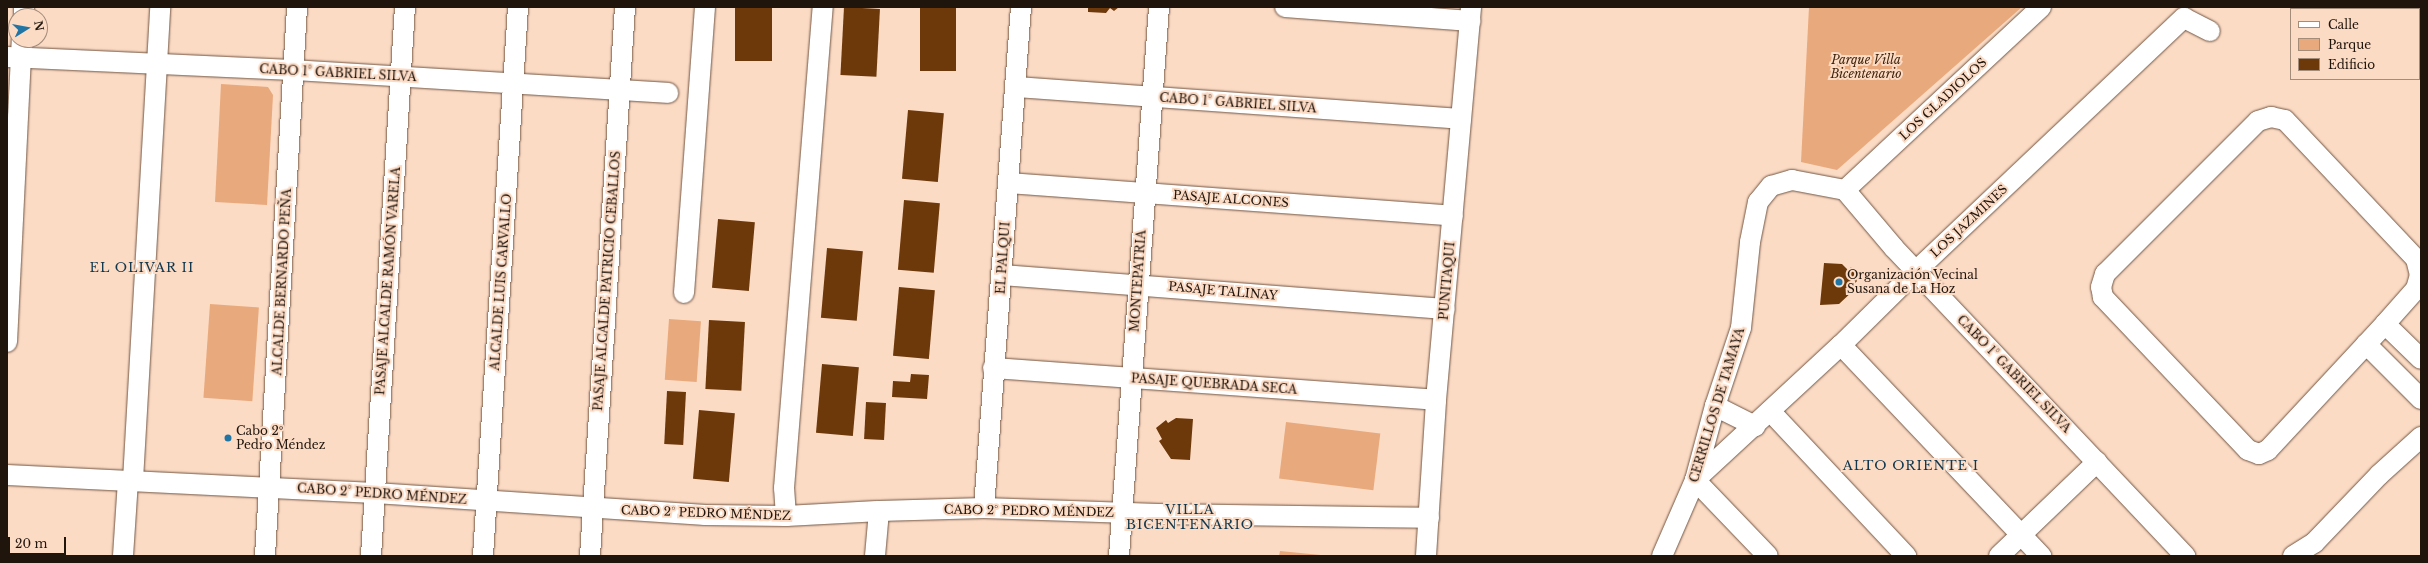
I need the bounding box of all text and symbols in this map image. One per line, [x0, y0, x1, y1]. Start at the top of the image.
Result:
north arrow [8, 8, 48, 48]
legend [2290, 8, 2420, 80]
text: Calle [2328, 17, 2359, 32]
text: N [31, 19, 47, 32]
text: Parque [2328, 37, 2371, 52]
park label: Parque Villa Bicentenario [1830, 53, 1902, 81]
street label: LOS GLADIOLOS [1896, 55, 1990, 143]
text: Edificio [2328, 57, 2375, 72]
street label: CABO 1° GABRIEL SILVA [259, 62, 417, 84]
street label: CABO 1° GABRIEL SILVA [1159, 90, 1317, 116]
street label: PASAJE ALCALDE PATRICIO CEBALLOS [591, 150, 623, 412]
street label: PASAJE ALCALDE RAMÓN VARELA [373, 166, 403, 396]
street label: LOS JAZMINES [1928, 182, 2010, 260]
street label: ALCALDE BERNARDO PEÑA [270, 188, 294, 376]
street label: PASAJE ALCONES [1172, 188, 1290, 210]
street label: ALCALDE LUIS CARVALLO [488, 193, 514, 371]
street label: EL PALQUI [993, 221, 1013, 295]
street label: MONTEPATRIA [1127, 229, 1149, 333]
street label: PUNITAQUI [1436, 241, 1458, 321]
district label: EL OLIVAR II [89, 260, 195, 276]
place label: Organización Vecinal Susana de La Hoz [1847, 268, 1978, 296]
marker: Organización Vecinal Susana de La Hoz [1834, 277, 1844, 287]
street label: PASAJE TALINAY [1168, 279, 1278, 303]
street label: CABO 1° GABRIEL SILVA [1954, 312, 2074, 436]
street label: CERRILLOS DE TAMAYA [1687, 326, 1747, 484]
street label: PASAJE QUEBRADA SECA [1130, 371, 1298, 397]
place label: Cabo 2º Pedro Méndez [236, 424, 325, 452]
marker: Cabo 2º Pedro Méndez [223, 433, 233, 443]
district label: ALTO ORIENTE I [1843, 458, 1979, 474]
street label: CABO 2° PEDRO MÉNDEZ [297, 481, 467, 507]
street label: CABO 2° PEDRO MÉNDEZ [944, 502, 1114, 520]
street label: CABO 2° PEDRO MÉNDEZ [621, 503, 791, 523]
district label: VILLA BICENTENARIO [1126, 503, 1254, 534]
scale bar [10, 529, 68, 555]
text: 20 m [15, 536, 47, 551]

